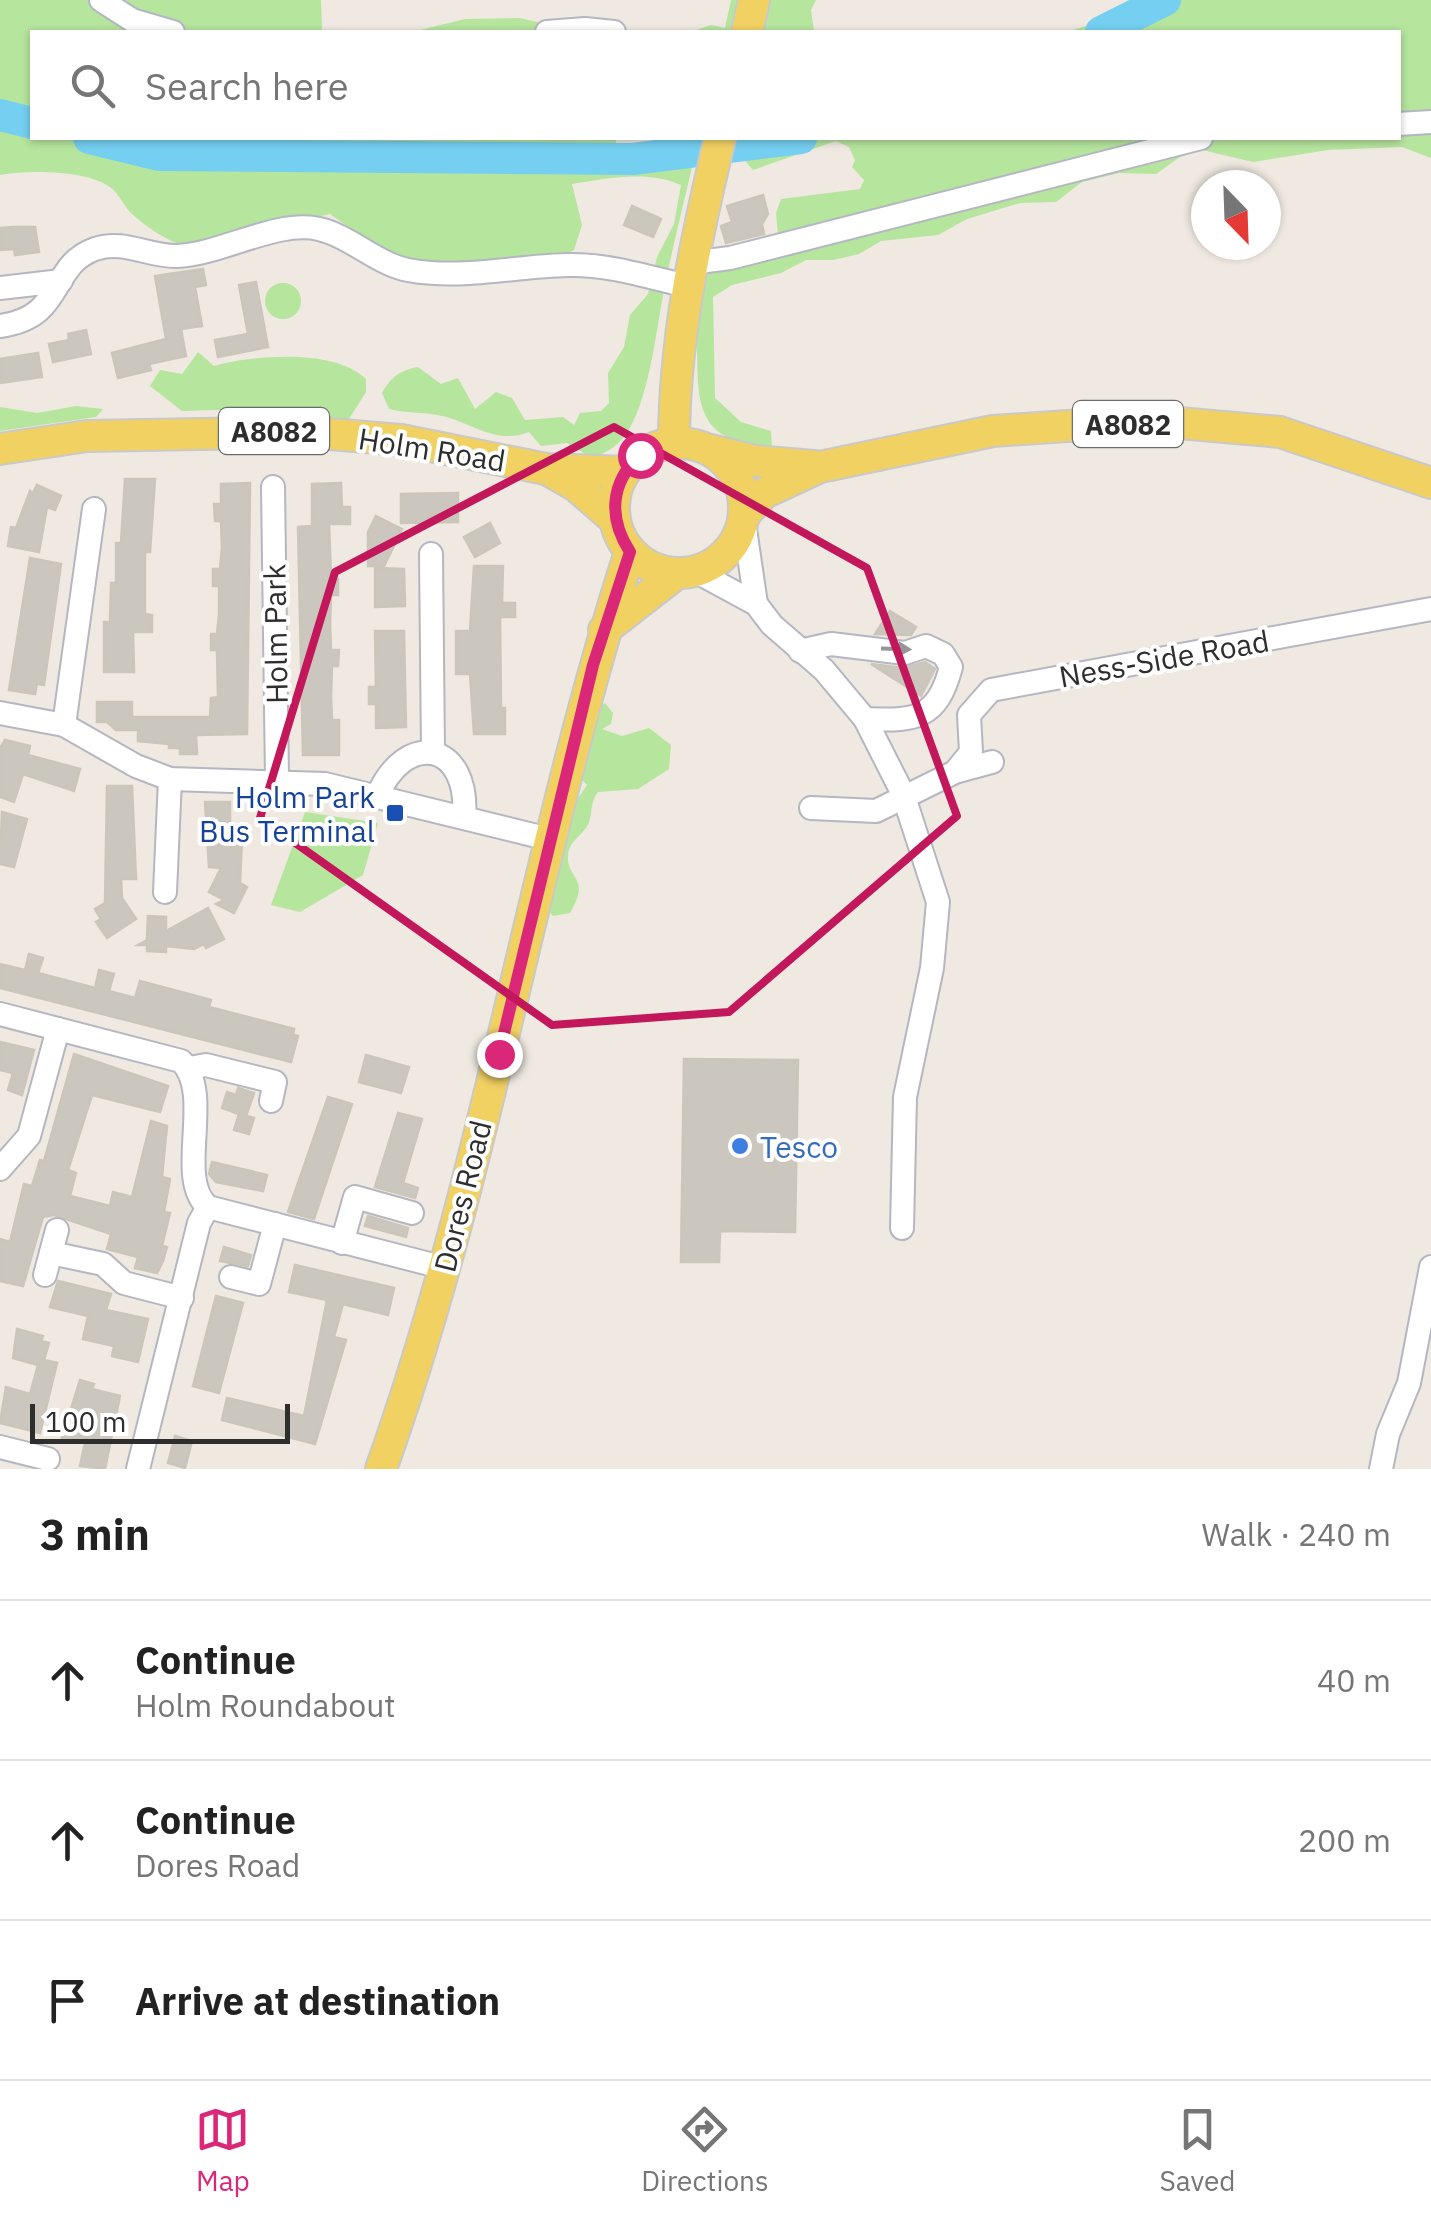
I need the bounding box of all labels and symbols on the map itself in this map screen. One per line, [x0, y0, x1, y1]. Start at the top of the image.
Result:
north arrow [1191, 170, 1281, 260]
road number: A8082 [1073, 401, 1183, 447]
road number: A8082 [219, 408, 329, 454]
street label: Holm Road [356, 418, 508, 480]
route start [618, 433, 664, 479]
street label: Holm Park [254, 563, 296, 704]
street label: Ness-Side Road [1056, 620, 1272, 696]
one-way arrow [881, 642, 912, 658]
place label: Holm Park Bus Terminal [199, 777, 375, 850]
marker: Holm Park Bus Terminal [384, 802, 406, 824]
route end [477, 1032, 523, 1078]
street label: Dores Road [424, 1116, 500, 1276]
place label: Tesco [760, 1127, 838, 1166]
marker: Tesco [729, 1135, 751, 1157]
scale bar [30, 1399, 290, 1444]

